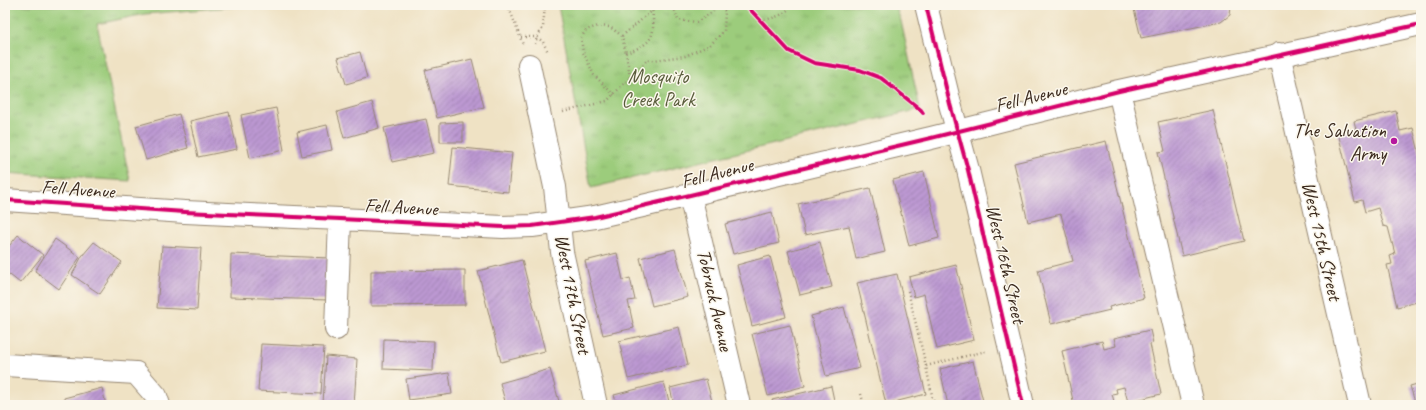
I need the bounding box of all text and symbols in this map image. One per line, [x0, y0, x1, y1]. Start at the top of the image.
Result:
park label: Mosquito Creek Park [622, 64, 696, 112]
street label: Fell Avenue [992, 76, 1071, 118]
place label: The Salvation Army [1293, 118, 1388, 166]
marker: The Salvation Army [1389, 136, 1399, 146]
street label: Fell Avenue [678, 152, 757, 194]
street label: Fell Avenue [41, 174, 117, 204]
street label: West 15th Street [1296, 179, 1348, 305]
street label: Fell Avenue [364, 193, 440, 221]
street label: West 16th Street [980, 202, 1032, 328]
street label: West 17th Street [549, 232, 597, 358]
street label: Tobruck Avenue [691, 247, 739, 355]

